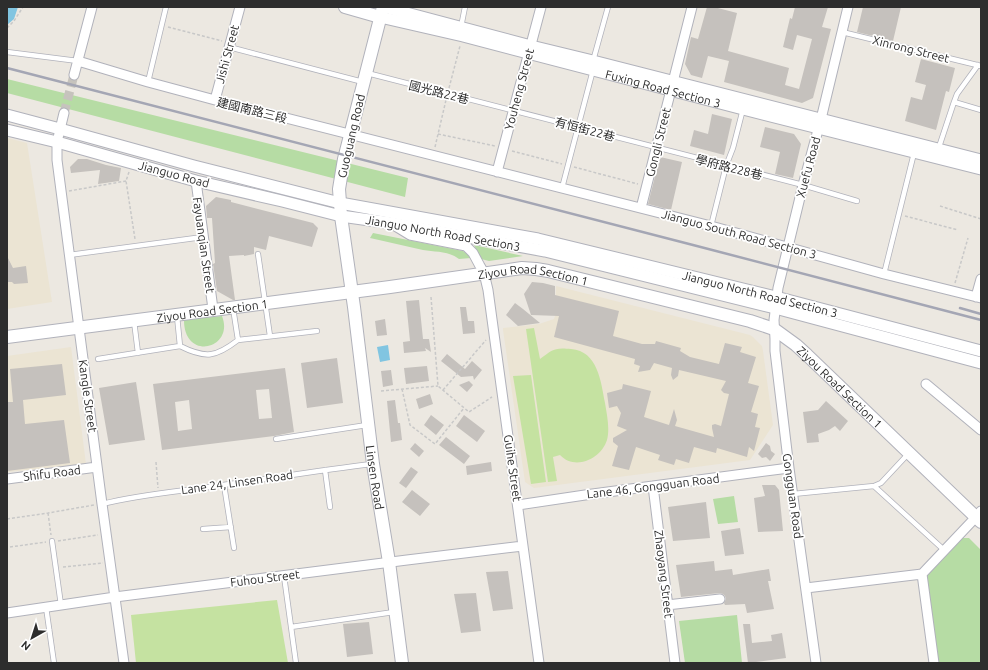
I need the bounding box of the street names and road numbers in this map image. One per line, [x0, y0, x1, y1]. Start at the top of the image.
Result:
street label: Jishi Street [213, 23, 241, 85]
street label: Xinrong Street [871, 33, 951, 65]
street label: Youheng Street [502, 47, 536, 131]
street label: Fuxing Road Section 3 [604, 67, 722, 109]
street label: 國光路22巷 [408, 78, 470, 106]
street label: Guoguang Road [335, 93, 367, 179]
street label: 建國南路三段 [215, 95, 289, 125]
street label: Gongli Street [643, 106, 673, 178]
street label: 有恒街22巷 [554, 115, 616, 143]
street label: Xuefu Road [794, 135, 822, 199]
street label: 學府路228巷 [694, 152, 764, 182]
street label: Jianguo Road [137, 158, 211, 190]
street label: Fayuanqian Street [191, 196, 217, 294]
street label: Jianguo South Road Section 3 [660, 207, 818, 261]
street label: Jianguo North Road Section3 [365, 213, 521, 253]
street label: Ziyou Road Section 1 [477, 261, 590, 287]
street label: Jianguo North Road Section 3 [681, 268, 839, 320]
street label: Ziyou Road Section 1 [156, 296, 269, 324]
street label: Ziyou Road Section 1 [795, 343, 885, 430]
street label: Kangle Street [76, 359, 100, 433]
street label: Guihe Street [502, 434, 524, 503]
street label: Linsen Road [364, 444, 387, 510]
street label: Gongguan Road [781, 453, 805, 539]
street label: Shifu Road [22, 463, 82, 483]
street label: Lane 24, Linsen Road [180, 468, 294, 496]
street label: Lane 46, Gongguan Road [586, 471, 720, 501]
street label: Zhaoyang Street [652, 529, 676, 619]
street label: Fuhou Street [229, 567, 301, 589]

